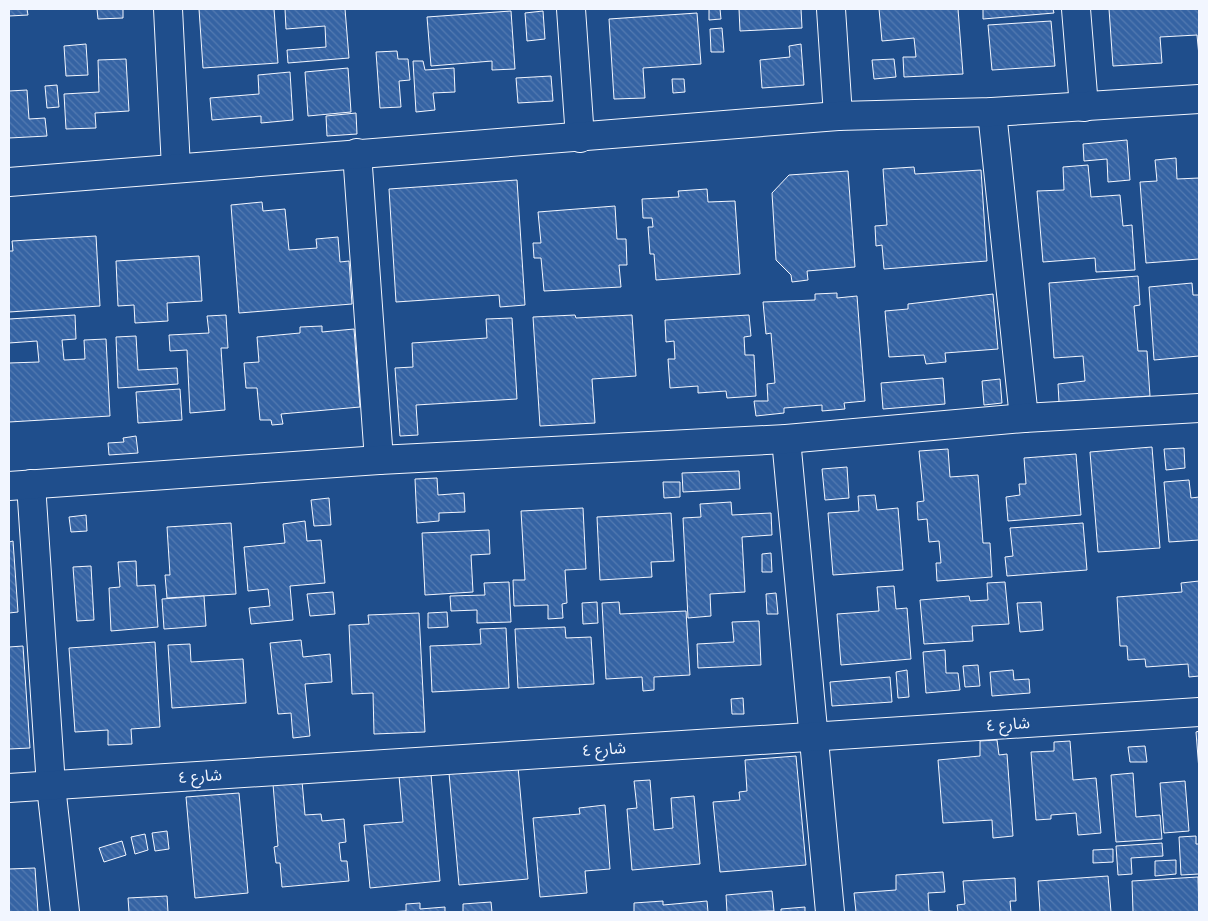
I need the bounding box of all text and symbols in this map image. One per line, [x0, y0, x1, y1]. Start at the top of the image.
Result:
street label: شارع ٤ [985, 713, 1031, 738]
street label: شارع ٤ [581, 738, 627, 763]
street label: شارع ٤ [177, 765, 223, 790]

